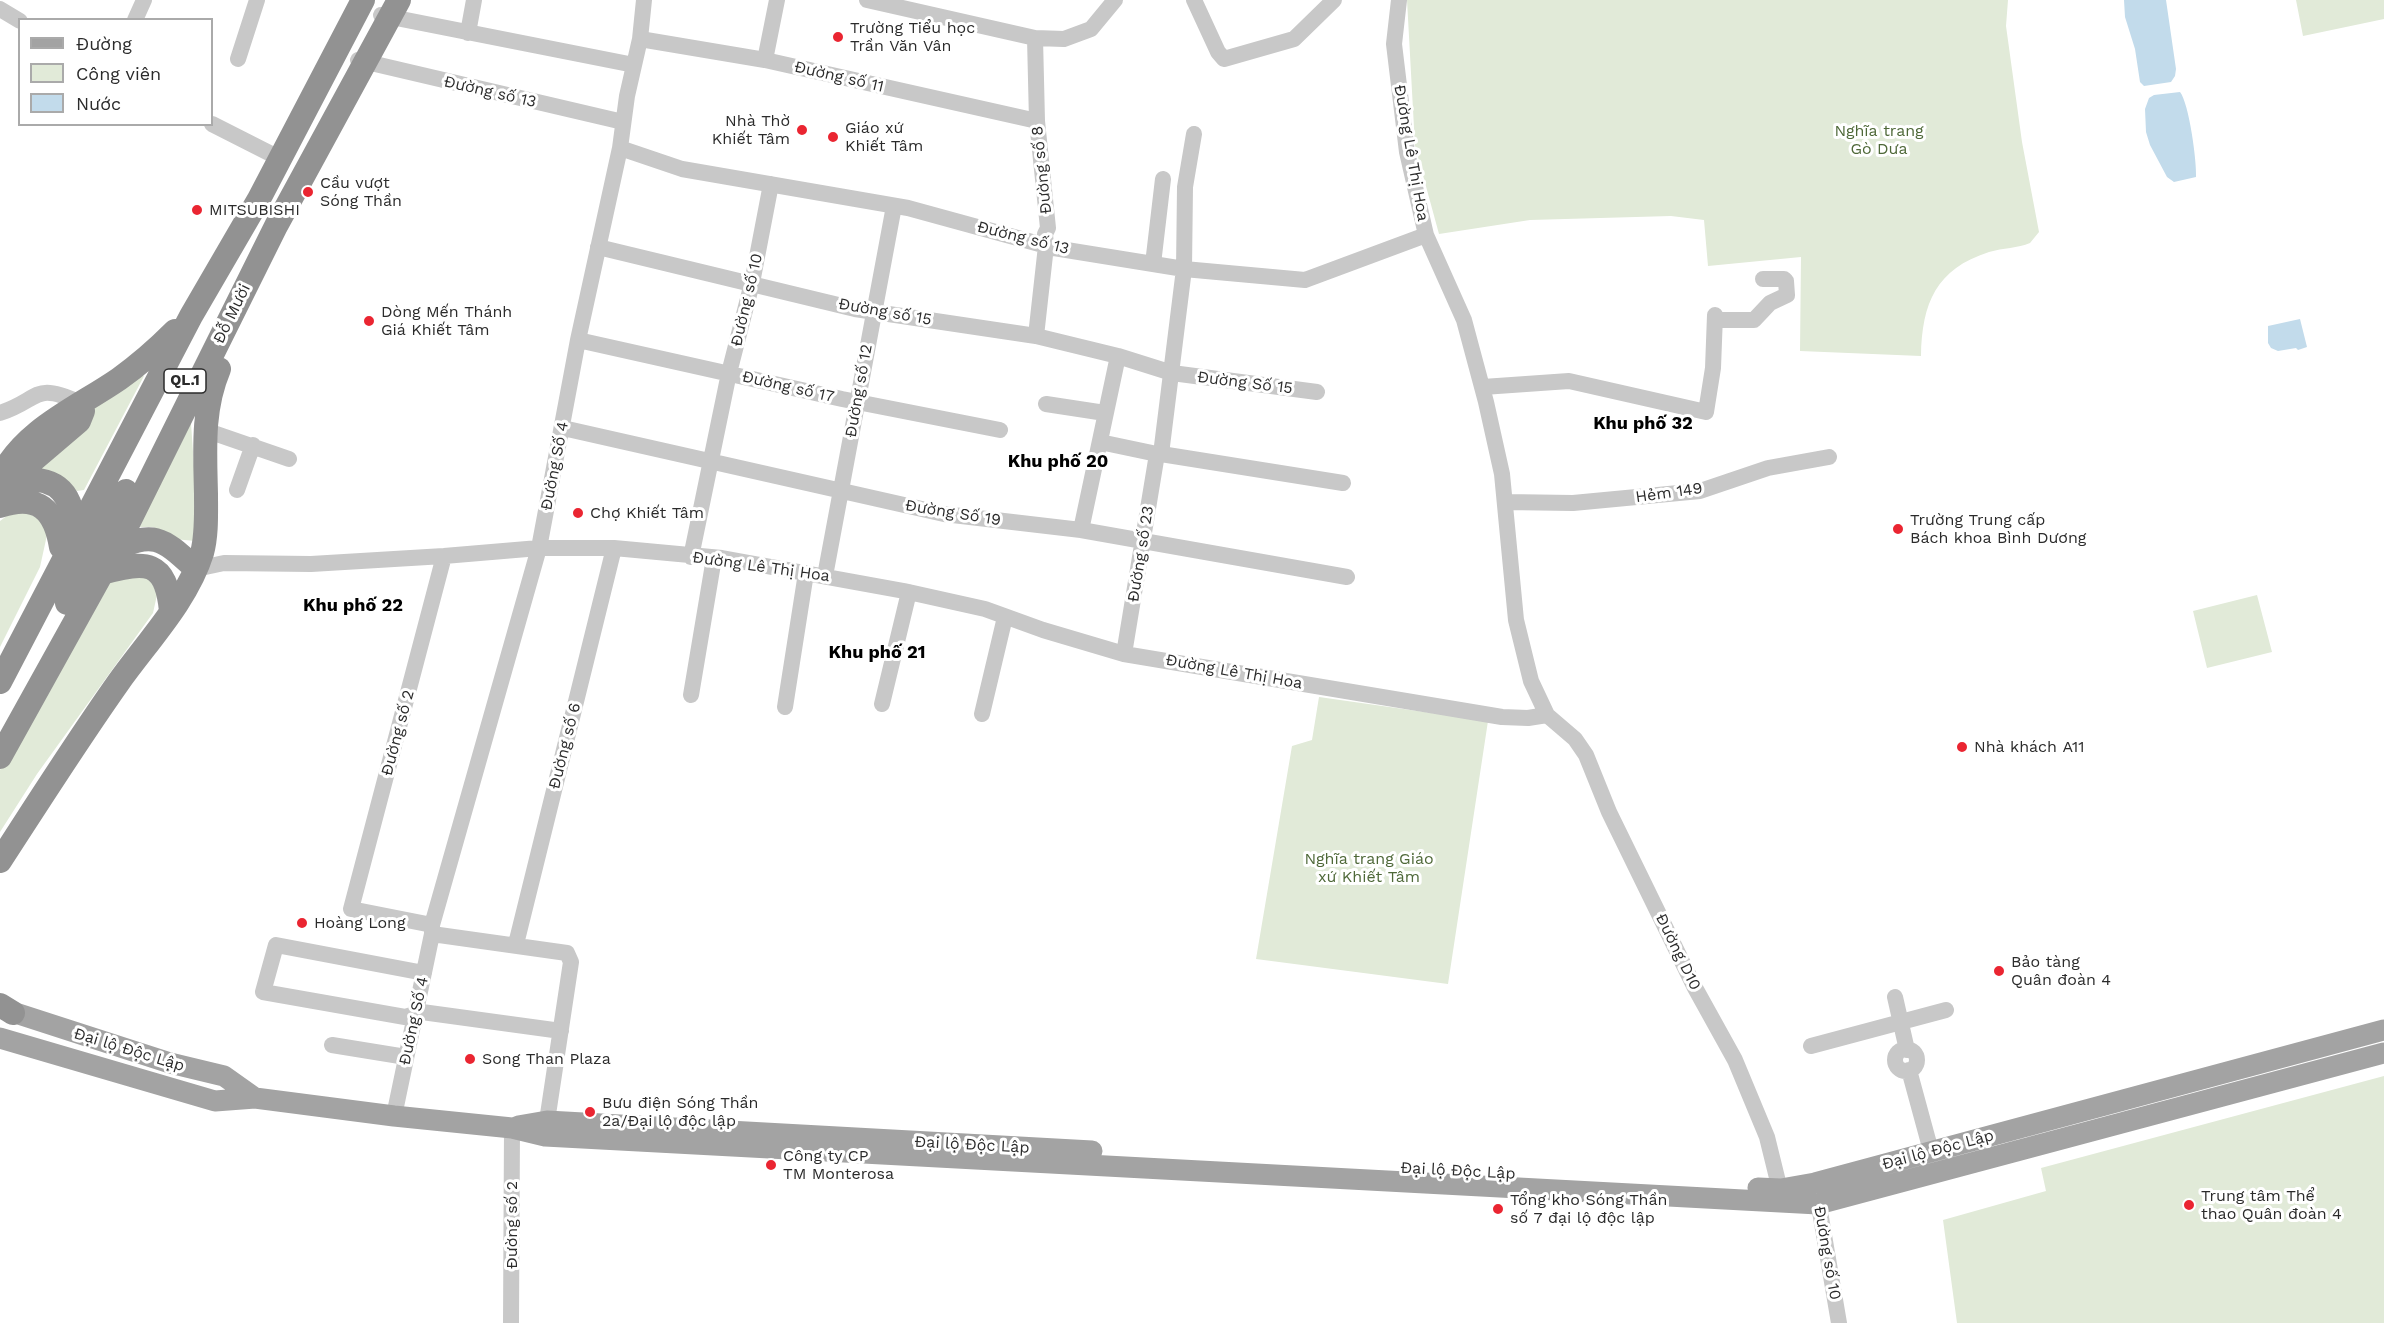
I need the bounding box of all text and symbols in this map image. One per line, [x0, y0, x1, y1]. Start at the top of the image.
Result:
legend [18, 18, 213, 126]
place label: Trường Tiểu học Trần Văn Vân [850, 18, 975, 56]
marker: Trường Tiểu học Trần Văn Vân [831, 30, 845, 44]
text: Đường [76, 33, 132, 54]
street label: Đường số 11 [792, 57, 886, 97]
text: Công viên [76, 63, 161, 84]
street label: Đường số 13 [442, 72, 538, 112]
street label: Đường Lê Thị Hoa [1390, 83, 1432, 223]
text: Nước [76, 93, 121, 114]
place label: Nhà Thờ Khiết Tâm [712, 111, 790, 149]
place label: Giáo xứ Khiết Tâm [845, 118, 923, 156]
park label: Nghĩa trang Gò Dưa [1834, 121, 1924, 159]
marker: Nhà Thờ Khiết Tâm [795, 123, 809, 137]
street label: Đường số 8 [1028, 125, 1056, 215]
marker: Giáo xứ Khiết Tâm [826, 130, 840, 144]
place label: Cầu vượt Sóng Thần [320, 173, 402, 211]
marker: Cầu vượt Sóng Thần [301, 185, 315, 199]
place label: MITSUBISHI [209, 200, 300, 220]
marker: MITSUBISHI [190, 203, 204, 217]
street label: Đường số 13 [975, 217, 1071, 259]
street label: Đường số 10 [727, 252, 767, 348]
street label: Đỗ Mười [209, 281, 255, 347]
street label: Đường số 15 [837, 294, 933, 330]
place label: Dòng Mến Thánh Giá Khiết Tâm [381, 302, 512, 340]
marker: Dòng Mến Thánh Giá Khiết Tâm [362, 314, 376, 328]
street label: Đường số 12 [841, 343, 877, 439]
street label: Đường số 17 [740, 367, 836, 407]
street label: Đường Số 15 [1196, 368, 1294, 398]
road number: QL.1 [164, 369, 206, 393]
district label: Khu phố 32 [1593, 413, 1693, 435]
street label: Đường Số 4 [537, 420, 573, 512]
district label: Khu phố 20 [1008, 451, 1108, 473]
street label: Hẻm 149 [1634, 479, 1704, 507]
street label: Đường Số 19 [904, 496, 1002, 530]
place label: Chợ Khiết Tâm [590, 503, 704, 523]
street label: Đường số 23 [1124, 504, 1158, 604]
marker: Chợ Khiết Tâm [571, 506, 585, 520]
place label: Trường Trung cấp Bách khoa Bình Dương [1910, 510, 2086, 548]
marker: Trường Trung cấp Bách khoa Bình Dương [1891, 522, 1905, 536]
street label: Đường Lê Thị Hoa [691, 548, 831, 586]
district label: Khu phố 22 [303, 595, 403, 617]
district label: Khu phố 21 [829, 642, 925, 664]
street label: Đường Lê Thị Hoa [1164, 651, 1304, 693]
street label: Đường số 2 [377, 688, 419, 778]
street label: Đường số 6 [545, 701, 585, 791]
place label: Nhà khách A11 [1974, 737, 2084, 757]
marker: Nhà khách A11 [1955, 740, 1969, 754]
park label: Nghĩa trang Giáo xứ Khiết Tâm [1304, 849, 1434, 887]
street label: Đường D10 [1651, 911, 1705, 993]
place label: Hoàng Long [314, 913, 405, 933]
marker: Hoàng Long [295, 916, 309, 930]
place label: Bảo tàng Quân đoàn 4 [2011, 952, 2111, 990]
marker: Bảo tàng Quân đoàn 4 [1992, 964, 2006, 978]
street label: Đường Số 4 [395, 975, 433, 1067]
street label: Đại lộ Độc Lập [71, 1024, 187, 1076]
place label: Song Than Plaza [482, 1049, 611, 1069]
marker: Song Than Plaza [463, 1052, 477, 1066]
place label: Bưu điện Sóng Thần 2a/Đại lộ độc lập [602, 1093, 758, 1131]
marker: Bưu điện Sóng Thần 2a/Đại lộ độc lập [583, 1105, 597, 1119]
street label: Đại lộ Độc Lập [1880, 1126, 1996, 1174]
street label: Đại lộ Độc Lập [914, 1132, 1030, 1158]
place label: Công ty CP TM Monterosa [783, 1146, 894, 1184]
marker: Công ty CP TM Monterosa [764, 1158, 778, 1172]
street label: Đại lộ Độc Lập [1400, 1158, 1516, 1184]
street label: Đường số 2 [502, 1181, 522, 1269]
place label: Trung tâm Thể thao Quân đoàn 4 [2201, 1186, 2342, 1224]
place label: Tổng kho Sóng Thần số 7 đại lộ độc lập [1510, 1190, 1667, 1228]
marker: Trung tâm Thể thao Quân đoàn 4 [2182, 1198, 2196, 1212]
marker: Tổng kho Sóng Thần số 7 đại lộ độc lập [1491, 1202, 1505, 1216]
street label: Đường số 10 [1809, 1205, 1845, 1301]

